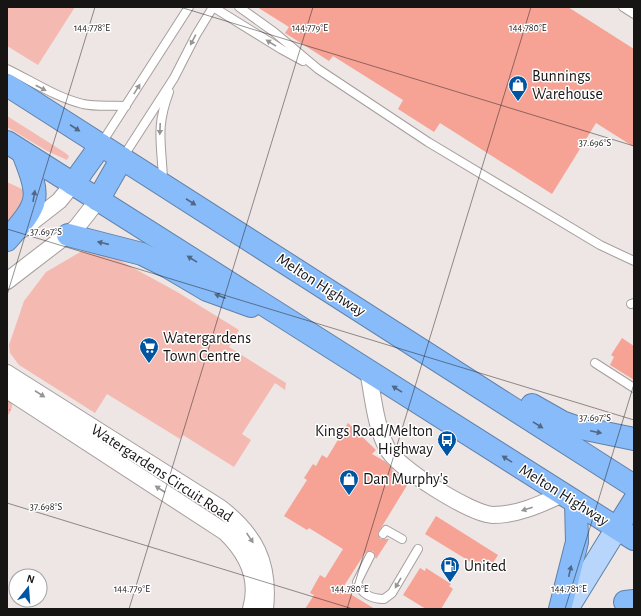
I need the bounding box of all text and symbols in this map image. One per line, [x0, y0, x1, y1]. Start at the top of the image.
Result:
text: 144.778°E [74, 23, 110, 33]
text: 144.779°E [292, 23, 328, 33]
text: 144.780°E [509, 23, 547, 33]
one-way arrow [190, 35, 197, 46]
one-way arrow [265, 40, 277, 47]
place label: Bunnings Warehouse [532, 68, 603, 102]
shop icon: Bunnings Warehouse [507, 74, 529, 102]
one-way arrow [35, 84, 47, 91]
one-way arrow [133, 84, 141, 94]
one-way arrow [156, 123, 163, 135]
one-way arrow [69, 125, 81, 132]
text: 37.696°S [579, 138, 611, 148]
one-way arrow [32, 189, 38, 202]
one-way arrow [185, 198, 196, 205]
text: 37.697°S [30, 227, 62, 237]
one-way arrow [96, 240, 109, 246]
street label: Melton Highway [273, 250, 368, 320]
one-way arrow [187, 255, 197, 263]
one-way arrow [214, 292, 226, 298]
place label: Watergardens Town Centre [163, 330, 251, 364]
supermarket icon: Watergardens Town Centre [138, 336, 160, 364]
one-way arrow [392, 385, 402, 393]
one-way arrow [35, 390, 45, 398]
text: 37.697°S [579, 413, 611, 423]
street label: Watergardens Circuit Road [88, 421, 236, 525]
one-way arrow [532, 421, 543, 429]
place label: Kings Road/Melton Highway [315, 423, 433, 458]
bus stop icon: Kings Road/Melton Highway [436, 429, 458, 457]
one-way arrow [590, 429, 602, 435]
one-way arrow [501, 455, 513, 462]
street label: Melton Highway [516, 461, 612, 530]
shop icon: Dan Murphy's [338, 468, 360, 496]
place label: Dan Murphy's [363, 471, 449, 488]
one-way arrow [154, 485, 165, 492]
text: 37.698°S [30, 502, 62, 512]
one-way arrow [521, 506, 533, 512]
one-way arrow [246, 533, 254, 543]
fuel station icon: United [439, 555, 461, 583]
place label: United [464, 558, 506, 574]
one-way arrow [568, 565, 574, 578]
north arrow [8, 568, 48, 608]
text: N [26, 573, 36, 585]
one-way arrow [395, 577, 402, 589]
text: 144.779°E [114, 584, 150, 594]
text: 144.780°E [331, 584, 369, 594]
text: 144.781°E [551, 584, 587, 594]

